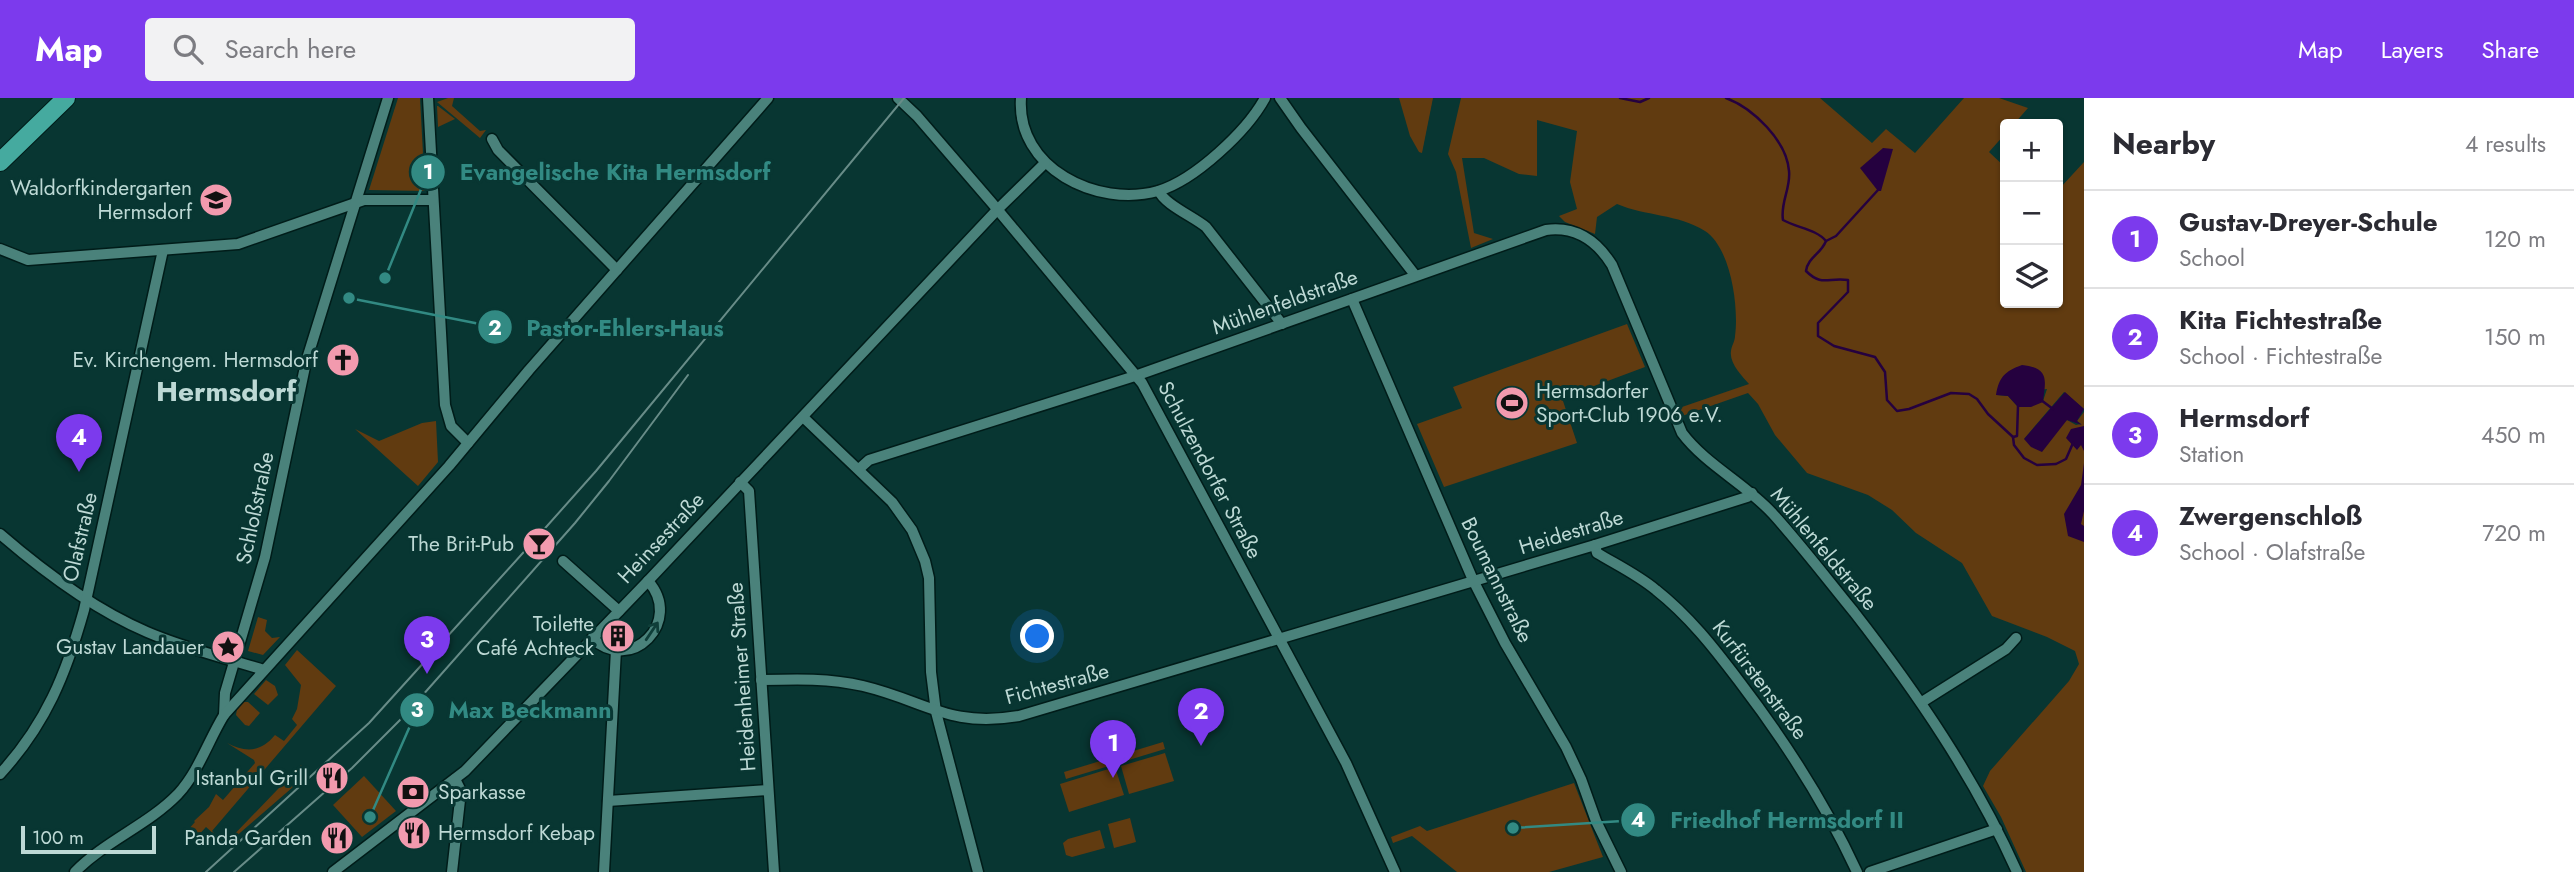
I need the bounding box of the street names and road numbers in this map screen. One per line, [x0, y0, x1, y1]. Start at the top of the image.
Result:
street label: Mühlenfeldstraße [1208, 262, 1362, 342]
street label: Schulzendorfer Straße [1150, 376, 1270, 564]
street label: Schloßstraße [228, 449, 282, 567]
street label: Mühlenfeldstraße [1763, 481, 1885, 617]
street label: Heinsestraße [611, 486, 711, 590]
street label: Olafstraße [55, 489, 105, 585]
street label: Heidestraße [1515, 502, 1627, 562]
street label: Boumannstraße [1454, 512, 1540, 648]
street label: Heidenheimer Straße [720, 581, 764, 773]
street label: Kurfürstenstraße [1705, 614, 1815, 746]
street label: Fichtestraße [1002, 656, 1112, 712]

